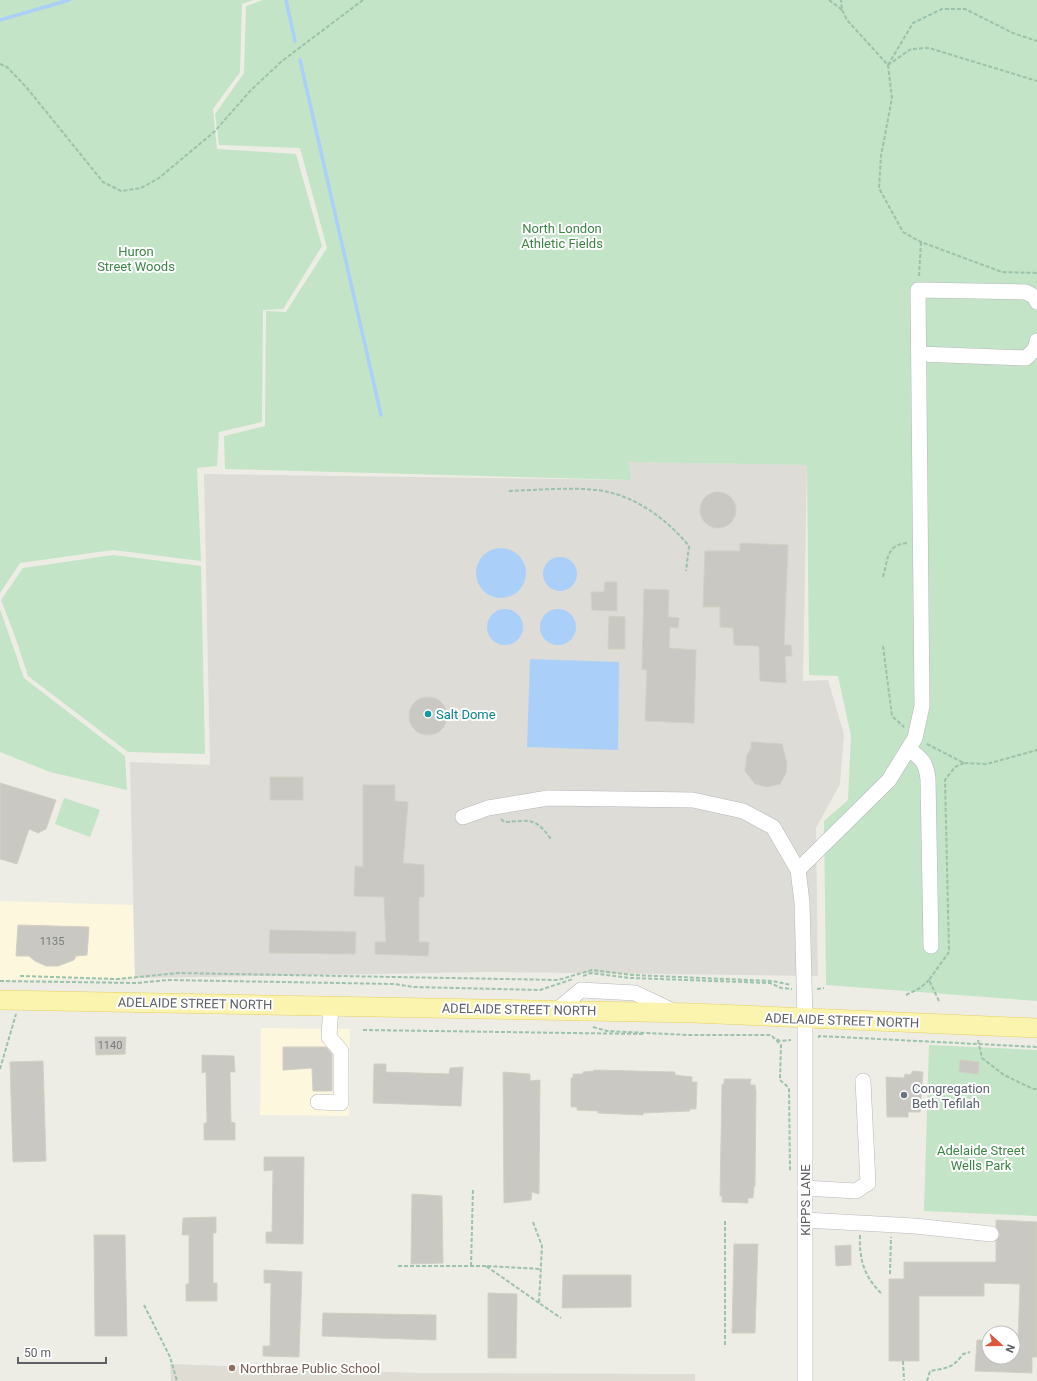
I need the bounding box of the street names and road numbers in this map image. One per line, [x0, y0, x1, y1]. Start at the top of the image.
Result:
street label: ADELAIDE STREET NORTH [118, 995, 272, 1012]
street label: ADELAIDE STREET NORTH [442, 1001, 596, 1018]
street label: ADELAIDE STREET NORTH [764, 1010, 919, 1031]
street label: KIPPS LANE [798, 1164, 813, 1236]

